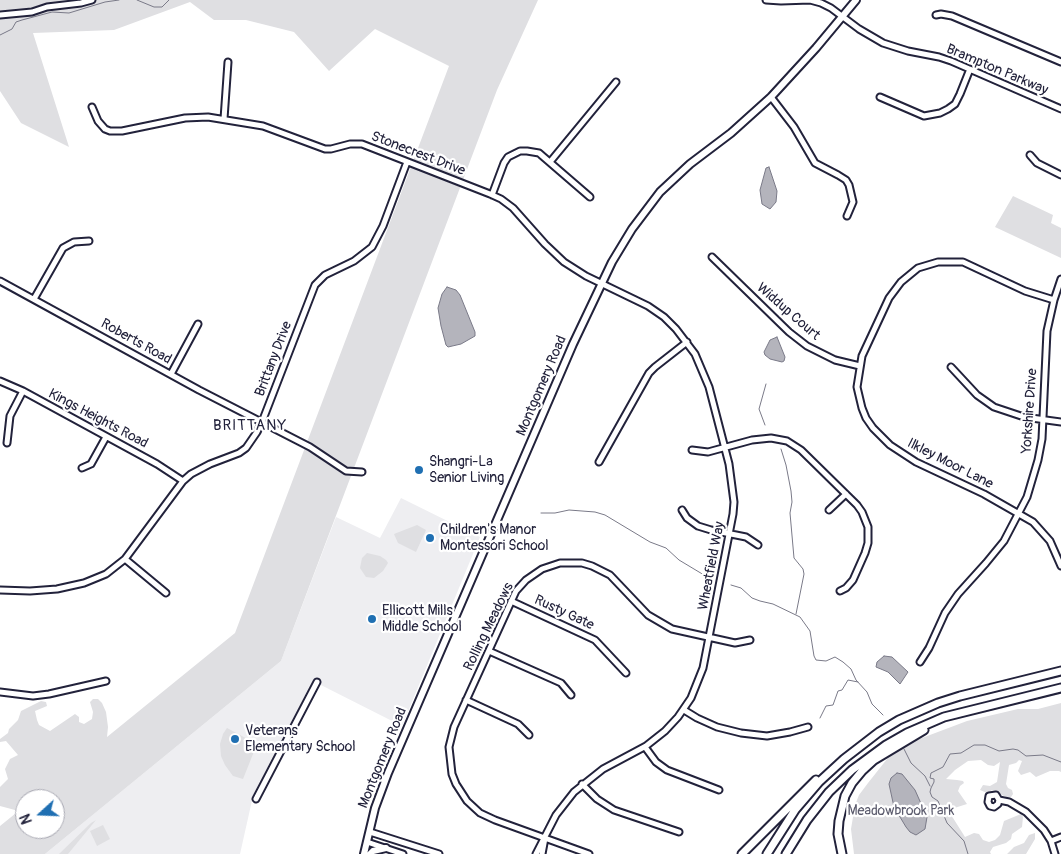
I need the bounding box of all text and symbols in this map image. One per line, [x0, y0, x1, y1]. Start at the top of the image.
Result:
street label: Brampton Parkway [944, 41, 1050, 99]
street label: Stonecrest Drive [369, 128, 467, 180]
street label: Widdup Court [753, 280, 823, 344]
street label: Roberts Road [98, 316, 174, 368]
street label: Brittany Drive [252, 319, 296, 399]
street label: Montgomery Road [513, 333, 571, 439]
street label: Yorkshire Drive [1019, 368, 1041, 454]
street label: Kings Heights Road [45, 386, 151, 452]
district label: BRITTANY [212, 417, 288, 435]
street label: Ilkley Moor Lane [904, 435, 996, 493]
place label: Shangri-La Senior Living [429, 454, 504, 487]
marker: Shangri-La Senior Living [413, 464, 425, 476]
street label: Wheatfield Way [695, 520, 729, 612]
place label: Children's Manor Montessori School [440, 522, 549, 554]
marker: Children's Manor Montessori School [424, 532, 436, 544]
street label: Rolling Meadows [460, 580, 518, 674]
street label: Rusty Gate [531, 592, 597, 634]
place label: Ellicott Mills Middle School [382, 603, 462, 636]
marker: Ellicott Mills Middle School [366, 613, 378, 625]
street label: Montgomery Road [355, 705, 411, 811]
place label: Veterans Elementary School [245, 723, 356, 756]
marker: Veterans Elementary School [229, 733, 241, 745]
north arrow [15, 789, 65, 839]
park label: Meadowbrook Park [848, 803, 954, 819]
text: N [17, 812, 36, 826]

